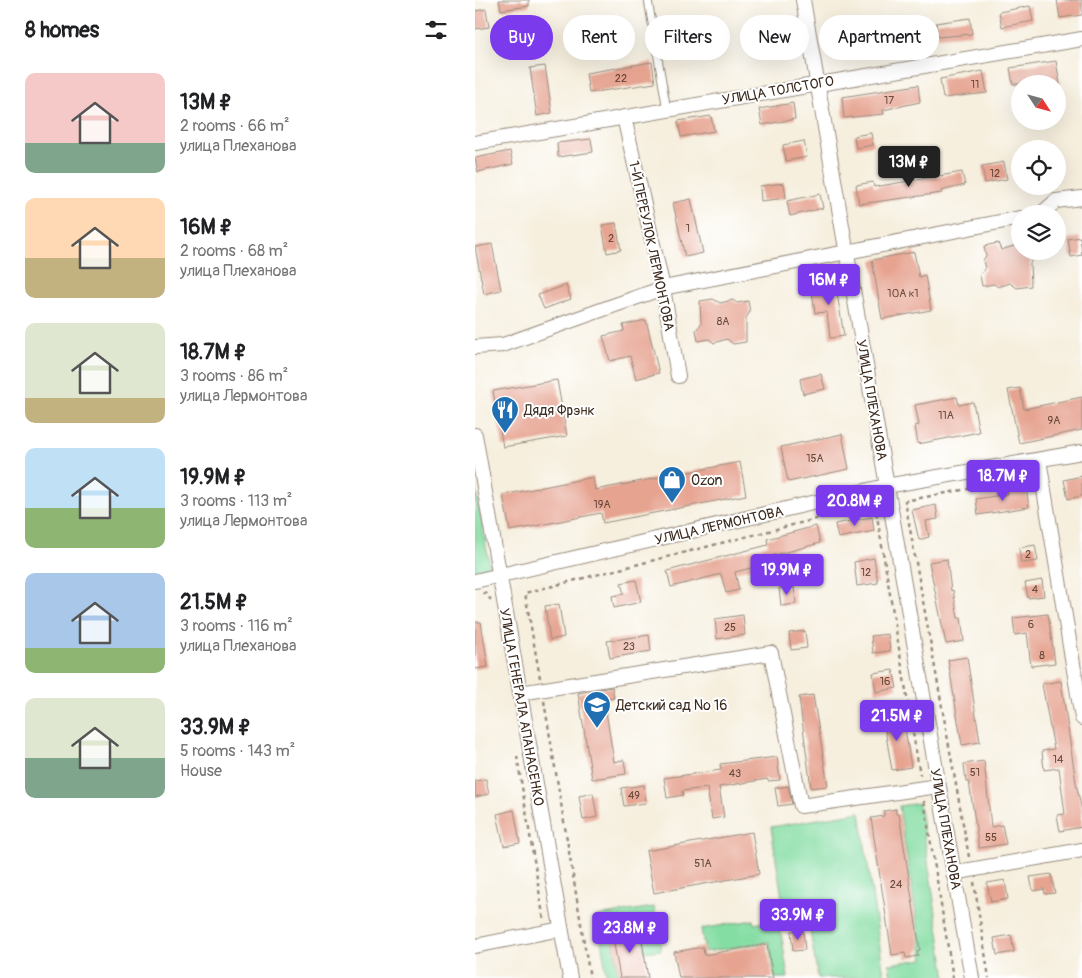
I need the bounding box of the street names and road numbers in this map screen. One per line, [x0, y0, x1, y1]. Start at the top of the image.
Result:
street label: УЛИЦА ТОЛСТОГО [721, 72, 835, 109]
street label: 1-Й ПЕРЕУЛОК ЛЕРМОНТОВА [625, 159, 678, 333]
street label: УЛИЦА ПЛЕХАНОВА [852, 338, 891, 462]
street label: УЛИЦА ЛЕРМОНТОВА [653, 502, 785, 549]
street label: УЛИЦА ГЕНЕРАЛА АПАНАСЕНКО [496, 607, 547, 807]
street label: УЛИЦА ПЛЕХАНОВА [926, 767, 965, 891]

